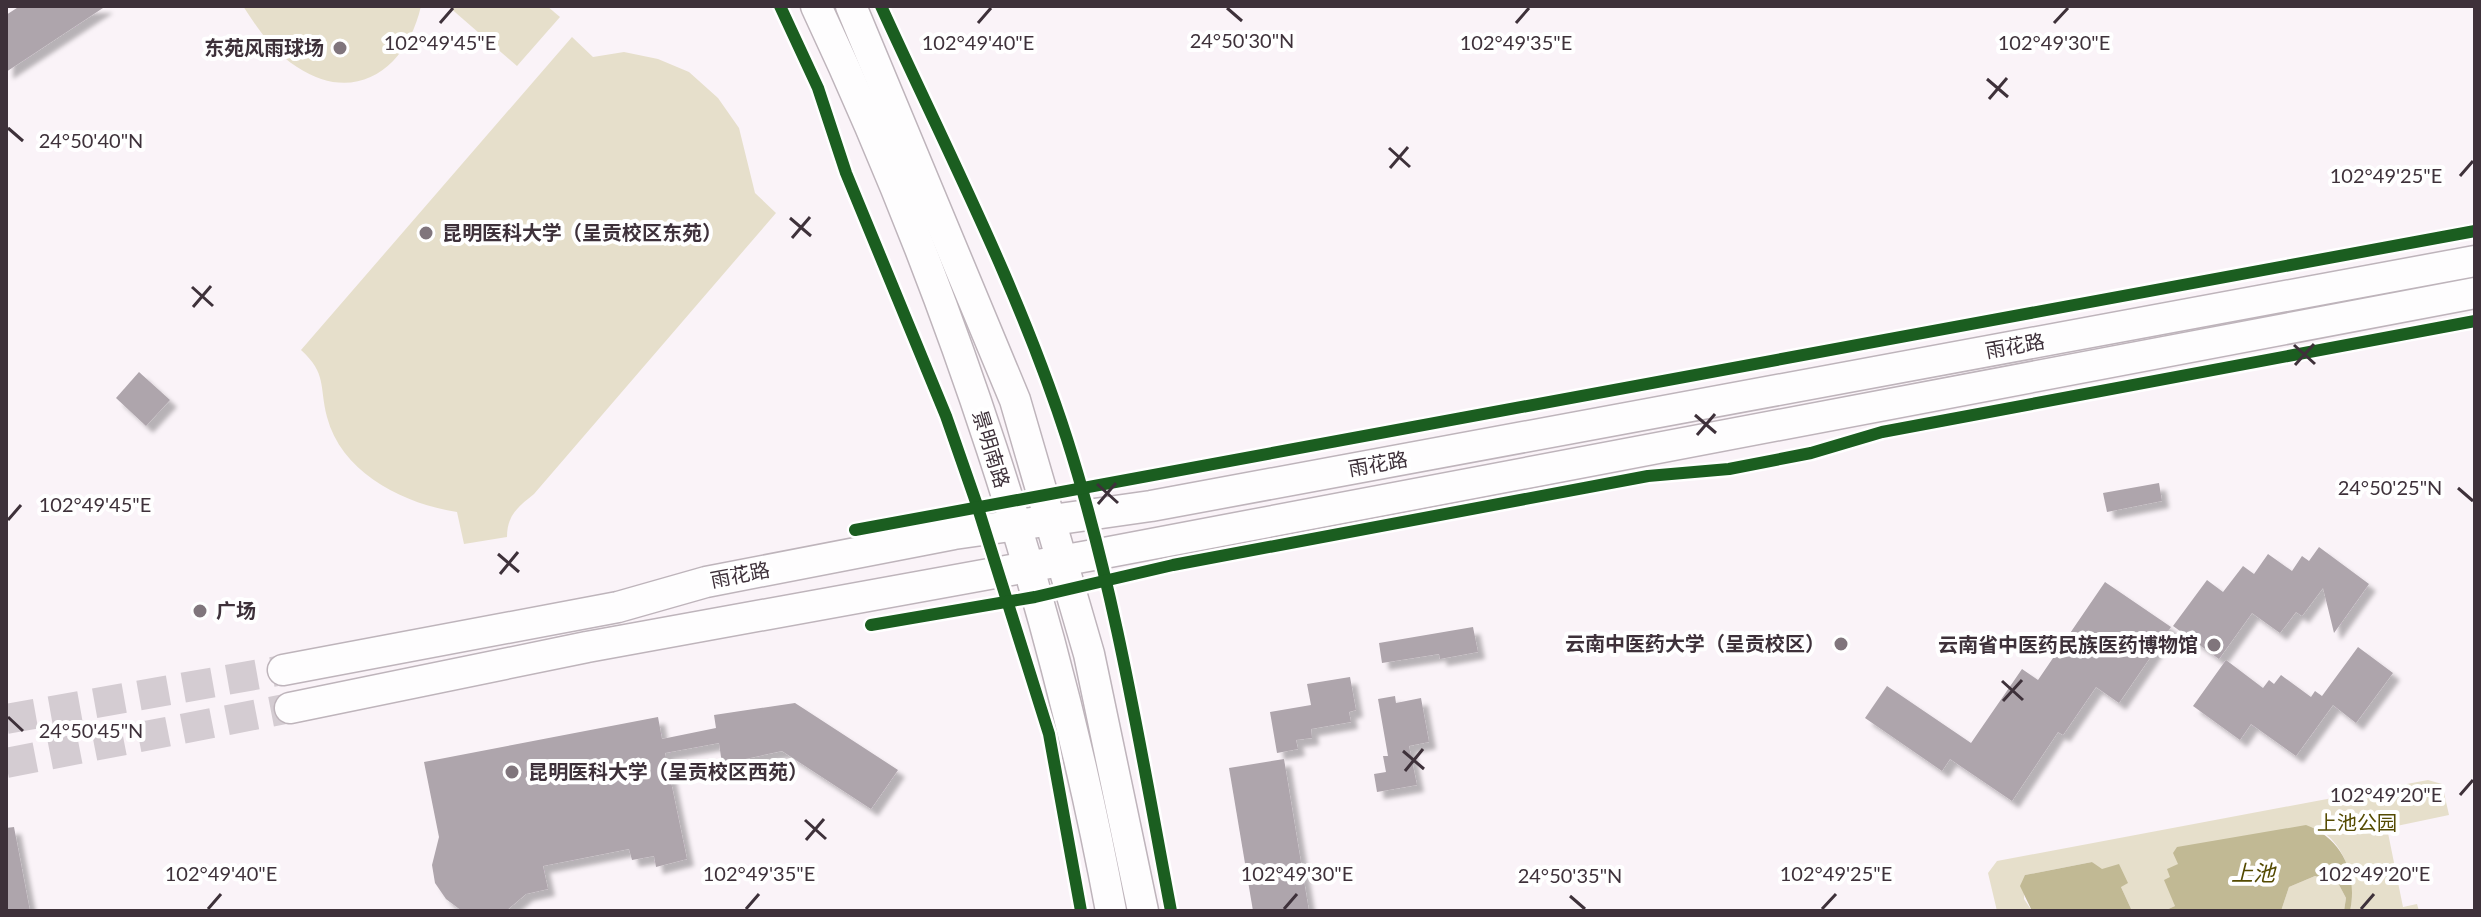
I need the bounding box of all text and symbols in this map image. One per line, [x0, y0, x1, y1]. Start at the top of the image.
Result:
text: 24°50'30"N [1190, 28, 1294, 52]
text: 102°49'45"E [384, 30, 496, 54]
text: 102°49'40"E [922, 30, 1034, 54]
text: 102°49'35"E [1460, 30, 1572, 54]
text: 102°49'30"E [1998, 30, 2110, 54]
place label: 东苑风雨球场 [204, 35, 324, 59]
marker: 东苑风雨球场 [331, 39, 349, 57]
text: 24°50'40"N [39, 128, 143, 152]
text: 102°49'25"E [2330, 163, 2442, 187]
place label: 昆明医科大学（呈贡校区东苑） [442, 220, 722, 244]
marker: 昆明医科大学（呈贡校区东苑） [417, 224, 435, 242]
street label: 雨花路 [1983, 328, 2046, 362]
street label: 景明南路 [969, 407, 1015, 490]
street label: 雨花路 [1346, 446, 1409, 480]
text: 24°50'25"N [2338, 475, 2442, 499]
text: 102°49'45"E [39, 492, 151, 516]
street label: 雨花路 [708, 557, 772, 592]
place label: 广场 [216, 598, 256, 622]
marker: 广场 [191, 602, 209, 620]
place label: 云南中医药大学（呈贡校区） [1565, 631, 1825, 655]
place label: 云南省中医药民族医药博物馆 [1938, 632, 2198, 656]
marker: 云南中医药大学（呈贡校区） [1832, 635, 1850, 653]
marker: 云南省中医药民族医药博物馆 [2205, 636, 2223, 654]
text: 24°50'45"N [39, 718, 143, 742]
place label: 昆明医科大学（呈贡校区西苑） [528, 759, 808, 783]
marker: 昆明医科大学（呈贡校区西苑） [503, 763, 521, 781]
text: 102°49'20"E [2330, 782, 2442, 806]
park label: 上池公园 [2317, 810, 2397, 834]
water label: 上池 [2231, 859, 2277, 886]
text: 102°49'40"E [165, 861, 277, 885]
text: 102°49'35"E [703, 861, 815, 885]
text: 102°49'30"E [1241, 861, 1353, 885]
text: 102°49'25"E [1780, 861, 1892, 885]
text: 102°49'20"E [2318, 861, 2430, 885]
text: 24°50'35"N [1518, 863, 1622, 887]

